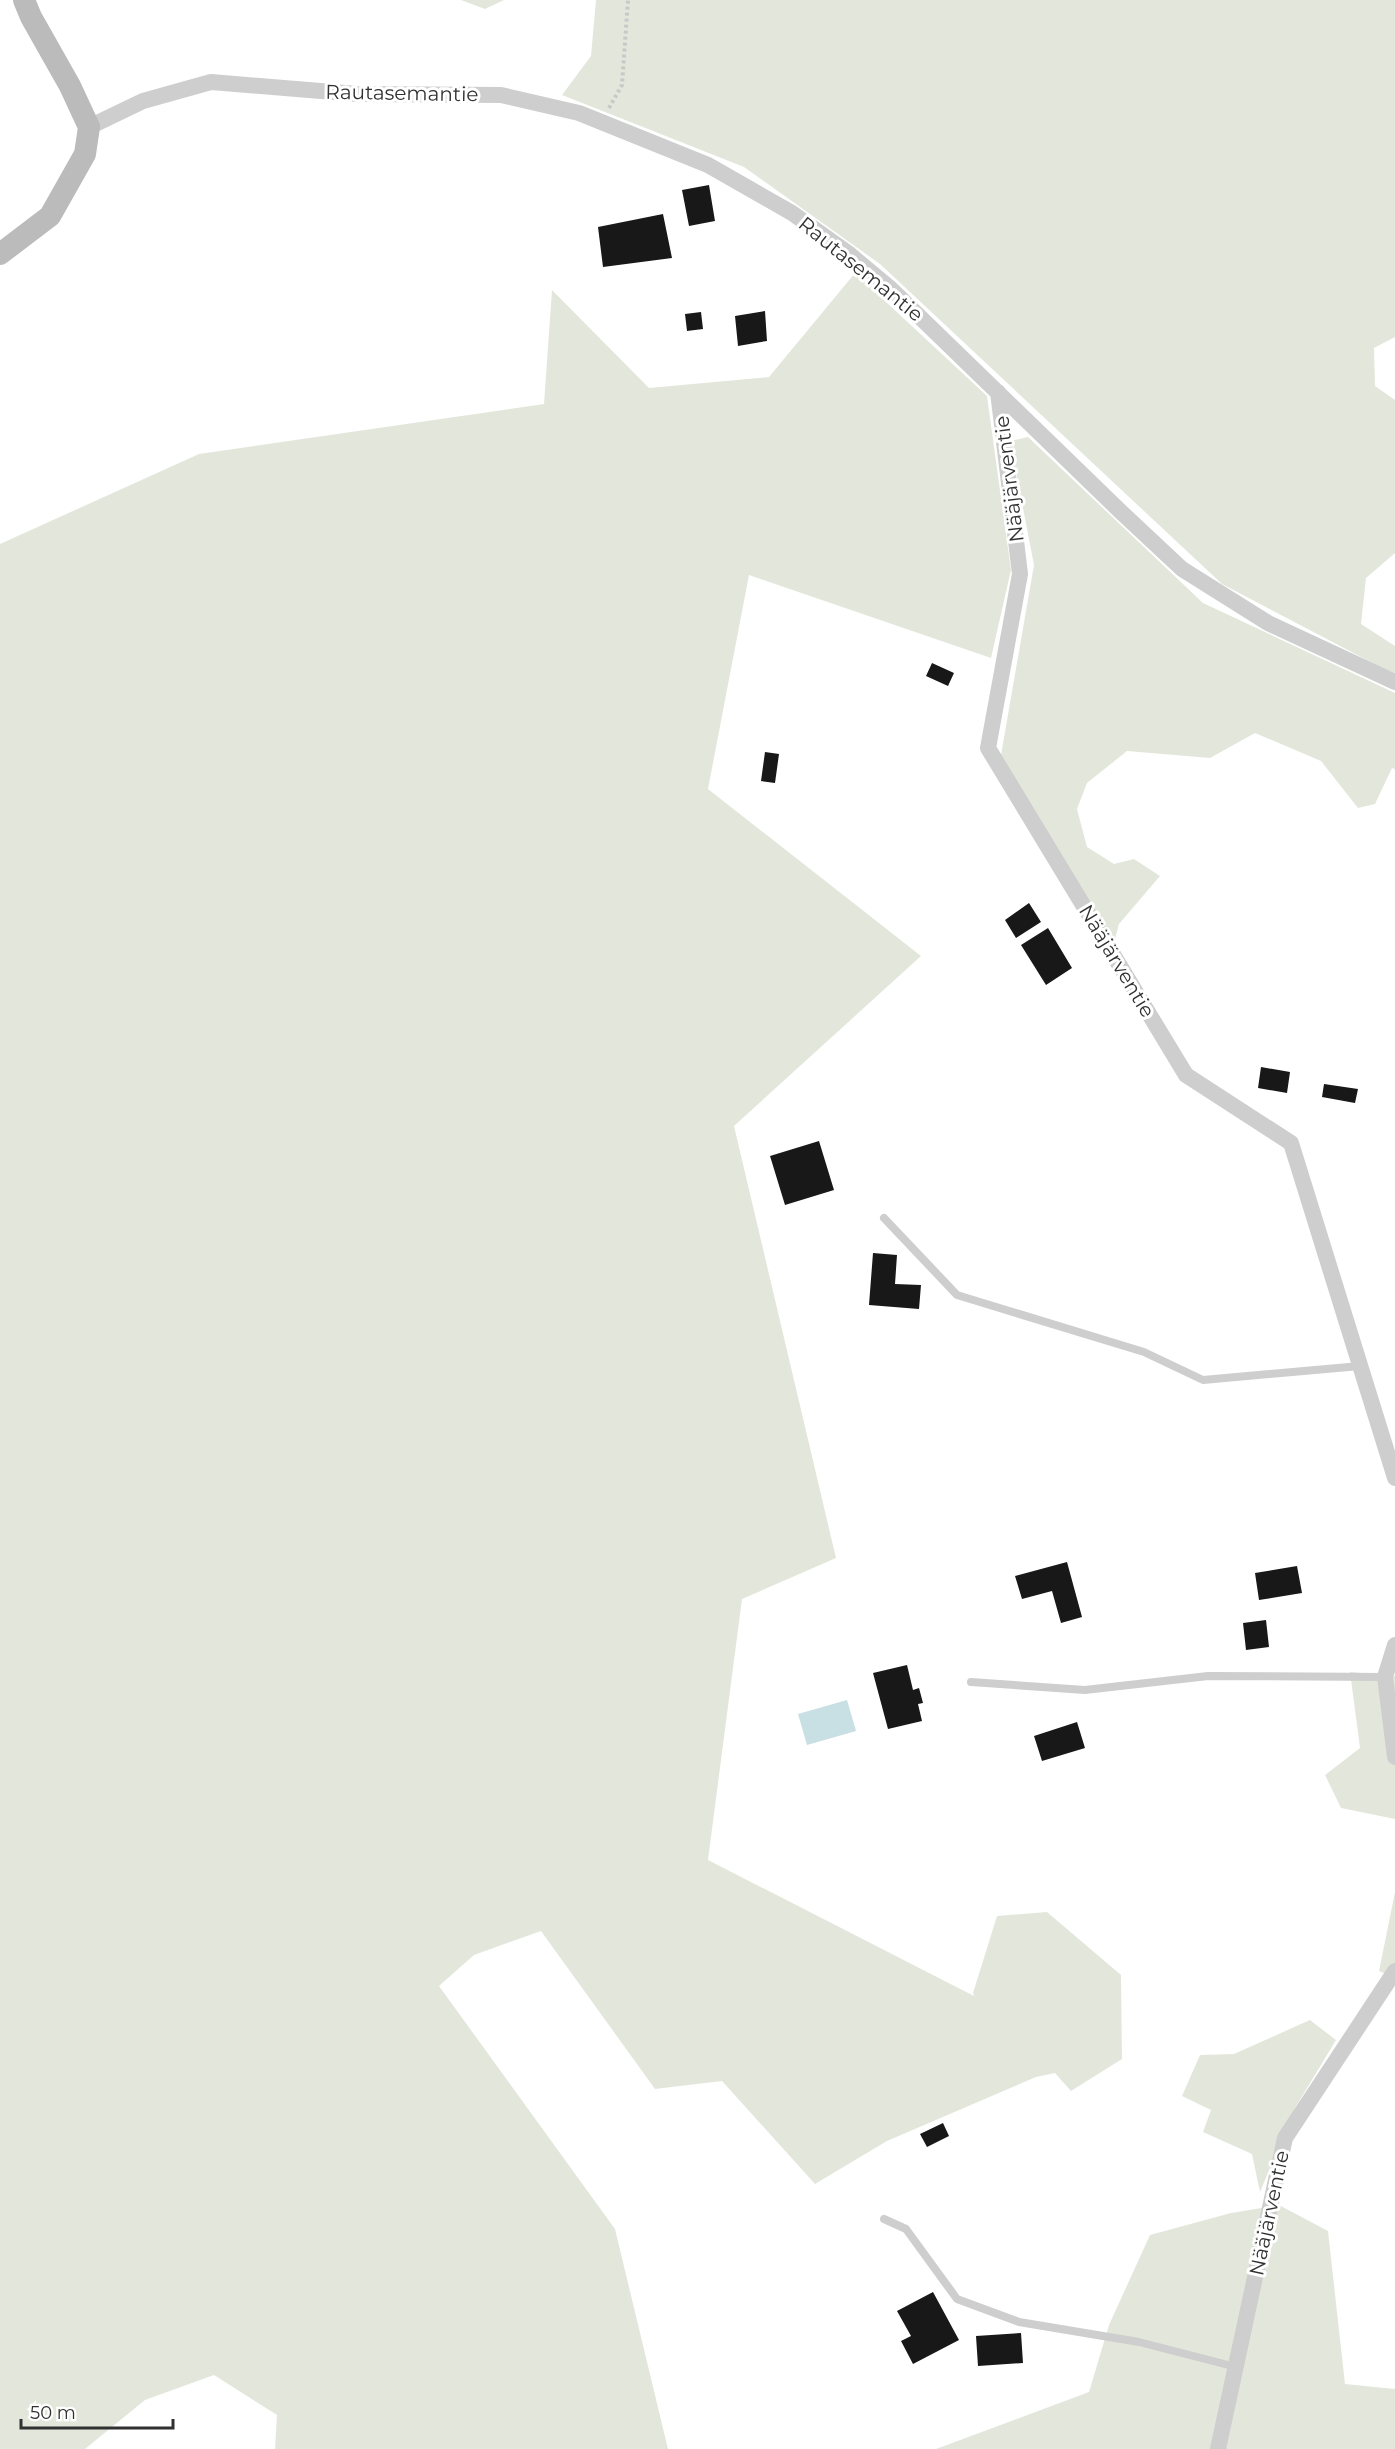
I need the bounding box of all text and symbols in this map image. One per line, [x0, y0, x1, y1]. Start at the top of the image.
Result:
street label: Rautasemantie [325, 80, 479, 106]
street label: Rautasemantie [794, 212, 928, 326]
street label: Nääjärventie [989, 414, 1029, 544]
street label: Nääjärventie [1074, 900, 1160, 1022]
street label: Nääjärventie [1244, 2148, 1294, 2278]
scale bar [21, 2392, 172, 2430]
text: 50 m [30, 2402, 76, 2424]

